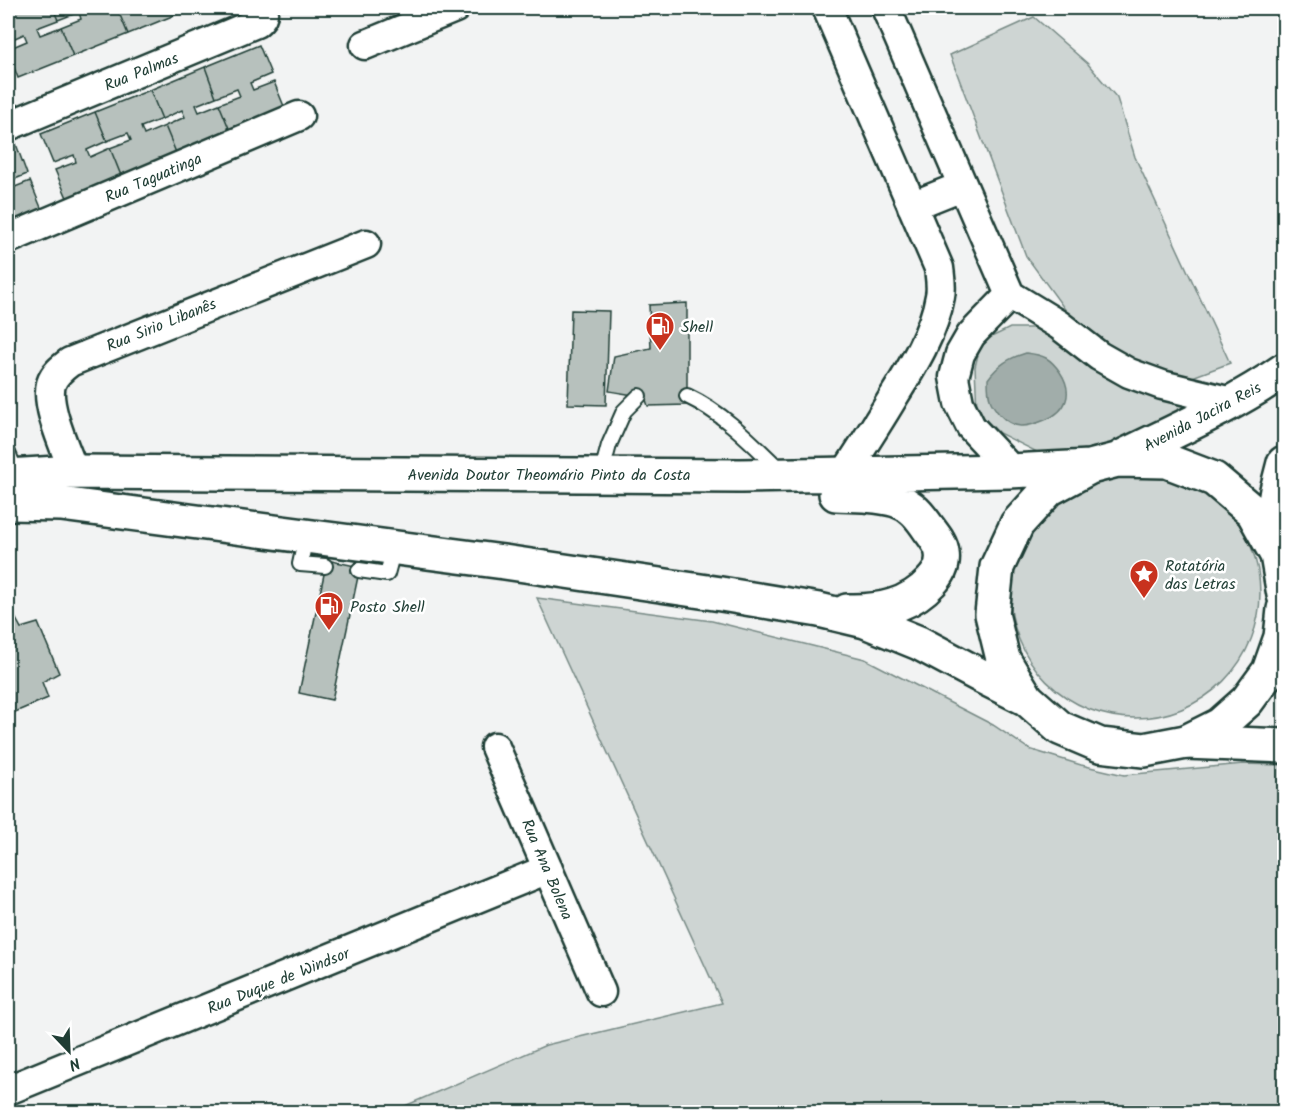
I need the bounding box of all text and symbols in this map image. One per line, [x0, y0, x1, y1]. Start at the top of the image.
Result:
street label: Rua Palmas [101, 46, 183, 99]
street label: Rua Taguatinga [101, 147, 206, 210]
street label: Rua Sirio Libanês [103, 292, 221, 359]
fuel station icon: Shell [644, 310, 676, 352]
place label: Shell [681, 315, 713, 340]
street label: Avenida Jacira Reis [1139, 376, 1266, 459]
street label: Avenida Doutor Theomário Pinto da Costa [407, 463, 691, 488]
place label: Rotatória das Letras [1165, 554, 1236, 597]
place icon: Rotatória das Letras [1128, 558, 1160, 600]
fuel station icon: Posto Shell [313, 590, 345, 632]
place label: Posto Shell [350, 595, 425, 620]
street label: Rua Ana Bolena [514, 815, 579, 924]
street label: Rua Duque de Windsor [204, 941, 355, 1021]
north arrow [39, 1021, 99, 1081]
text: N [65, 1050, 84, 1077]

